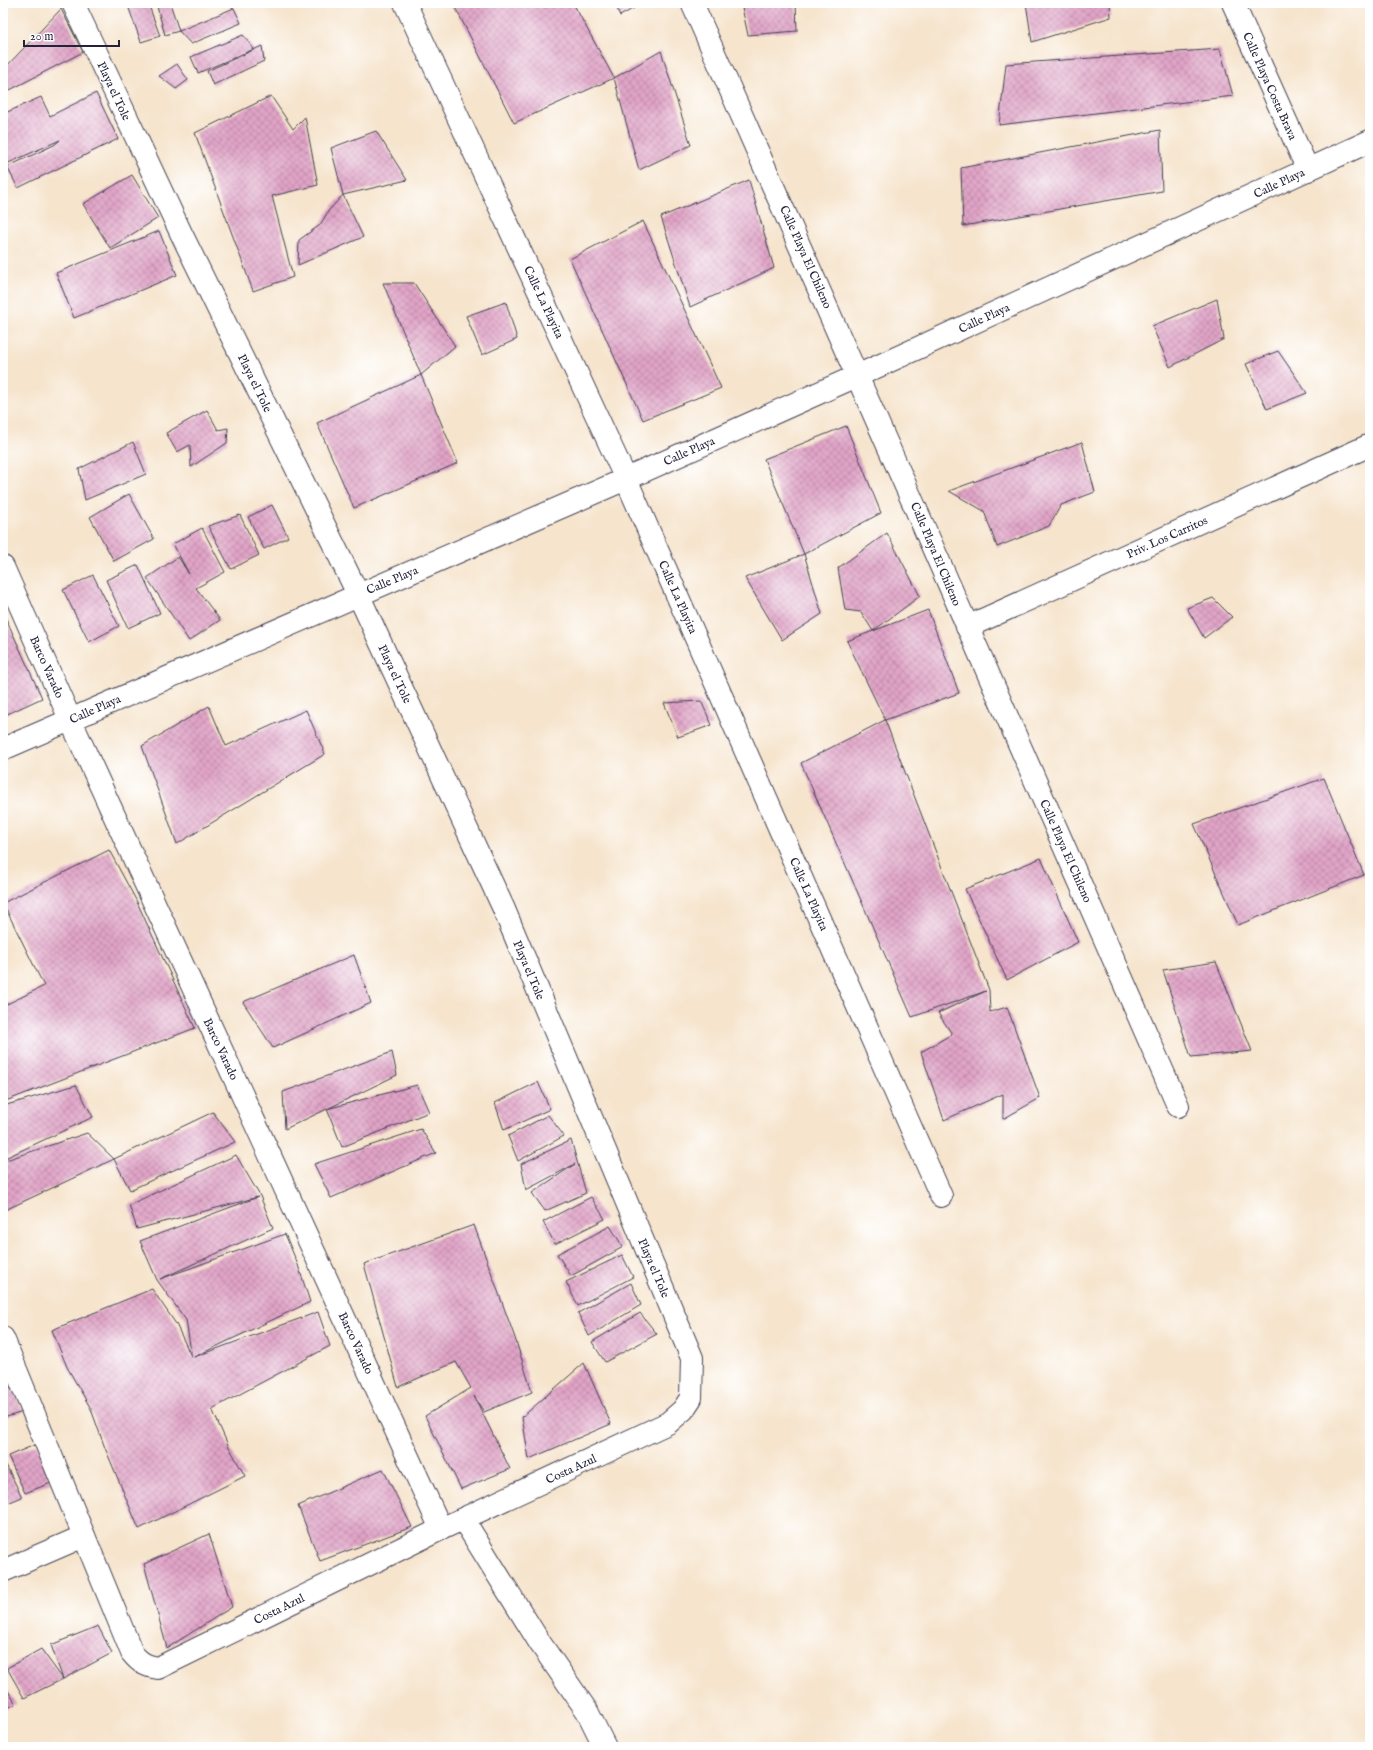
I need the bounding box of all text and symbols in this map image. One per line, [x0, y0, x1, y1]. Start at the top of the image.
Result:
scale bar [24, 22, 119, 48]
text: 20 m [30, 29, 53, 44]
street label: Calle Playa Costa Brava [1239, 30, 1300, 143]
street label: Playa el Tole [93, 59, 134, 123]
street label: Calle Playa [1251, 165, 1308, 202]
street label: Calle Playa El Chileno [776, 203, 835, 312]
street label: Calle La Playita [520, 264, 567, 342]
street label: Calle Playa [956, 300, 1013, 337]
street label: Playa el Tole [234, 352, 275, 415]
street label: Calle Playa [661, 433, 718, 469]
street label: Calle Playa El Chileno [907, 500, 964, 609]
street label: Priv. Los Carritos [1124, 513, 1210, 562]
street label: Calle La Playita [655, 558, 701, 637]
street label: Calle Playa [364, 563, 421, 598]
street label: Barco Varado [26, 634, 67, 701]
street label: Playa el Tole [374, 642, 415, 706]
street label: Calle Playa [67, 691, 124, 727]
street label: Calle Playa El Chileno [1036, 797, 1095, 906]
street label: Calle La Playita [786, 855, 832, 934]
street label: Playa el Tole [509, 938, 548, 1003]
street label: Barco Varado [200, 1016, 242, 1083]
street label: Playa el Tole [634, 1236, 673, 1301]
street label: Barco Varado [335, 1310, 377, 1377]
street label: Costa Azul [543, 1451, 600, 1488]
street label: Costa Azul [251, 1590, 308, 1628]

